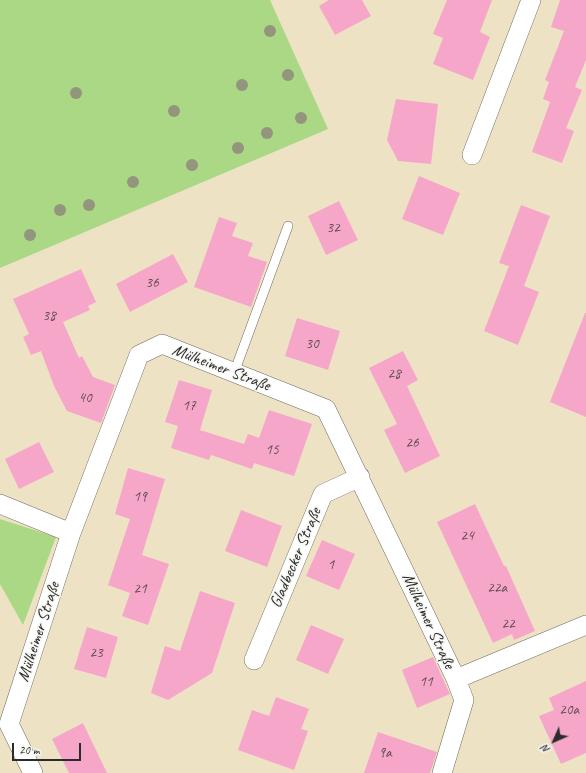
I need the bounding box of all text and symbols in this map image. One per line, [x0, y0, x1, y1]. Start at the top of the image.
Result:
house number: 32 [326, 219, 340, 237]
house number: 36 [145, 274, 159, 292]
house number: 38 [42, 307, 56, 325]
house number: 30 [305, 335, 319, 353]
street label: Mülheimer Straße [169, 340, 273, 396]
house number: 28 [387, 365, 401, 383]
house number: 40 [78, 389, 92, 407]
house number: 17 [182, 397, 196, 415]
house number: 26 [405, 434, 419, 452]
house number: 15 [265, 441, 279, 459]
house number: 19 [133, 488, 147, 506]
street label: Gladbecker Straße [266, 505, 326, 611]
house number: 24 [460, 527, 474, 545]
house number: 1 [328, 556, 334, 574]
street label: Mülheimer Straße [397, 570, 459, 672]
house number: 22a [487, 579, 507, 597]
street label: Mülheimer Straße [13, 580, 65, 684]
house number: 21 [133, 580, 147, 598]
house number: 22 [501, 615, 515, 633]
house number: 23 [89, 644, 103, 662]
house number: 11 [419, 673, 433, 691]
house number: 20a [559, 701, 579, 719]
north arrow [534, 721, 574, 761]
scale bar [14, 735, 83, 761]
text: 20 m [19, 742, 39, 758]
text: N [538, 742, 553, 757]
house number: 9a [378, 744, 392, 762]

